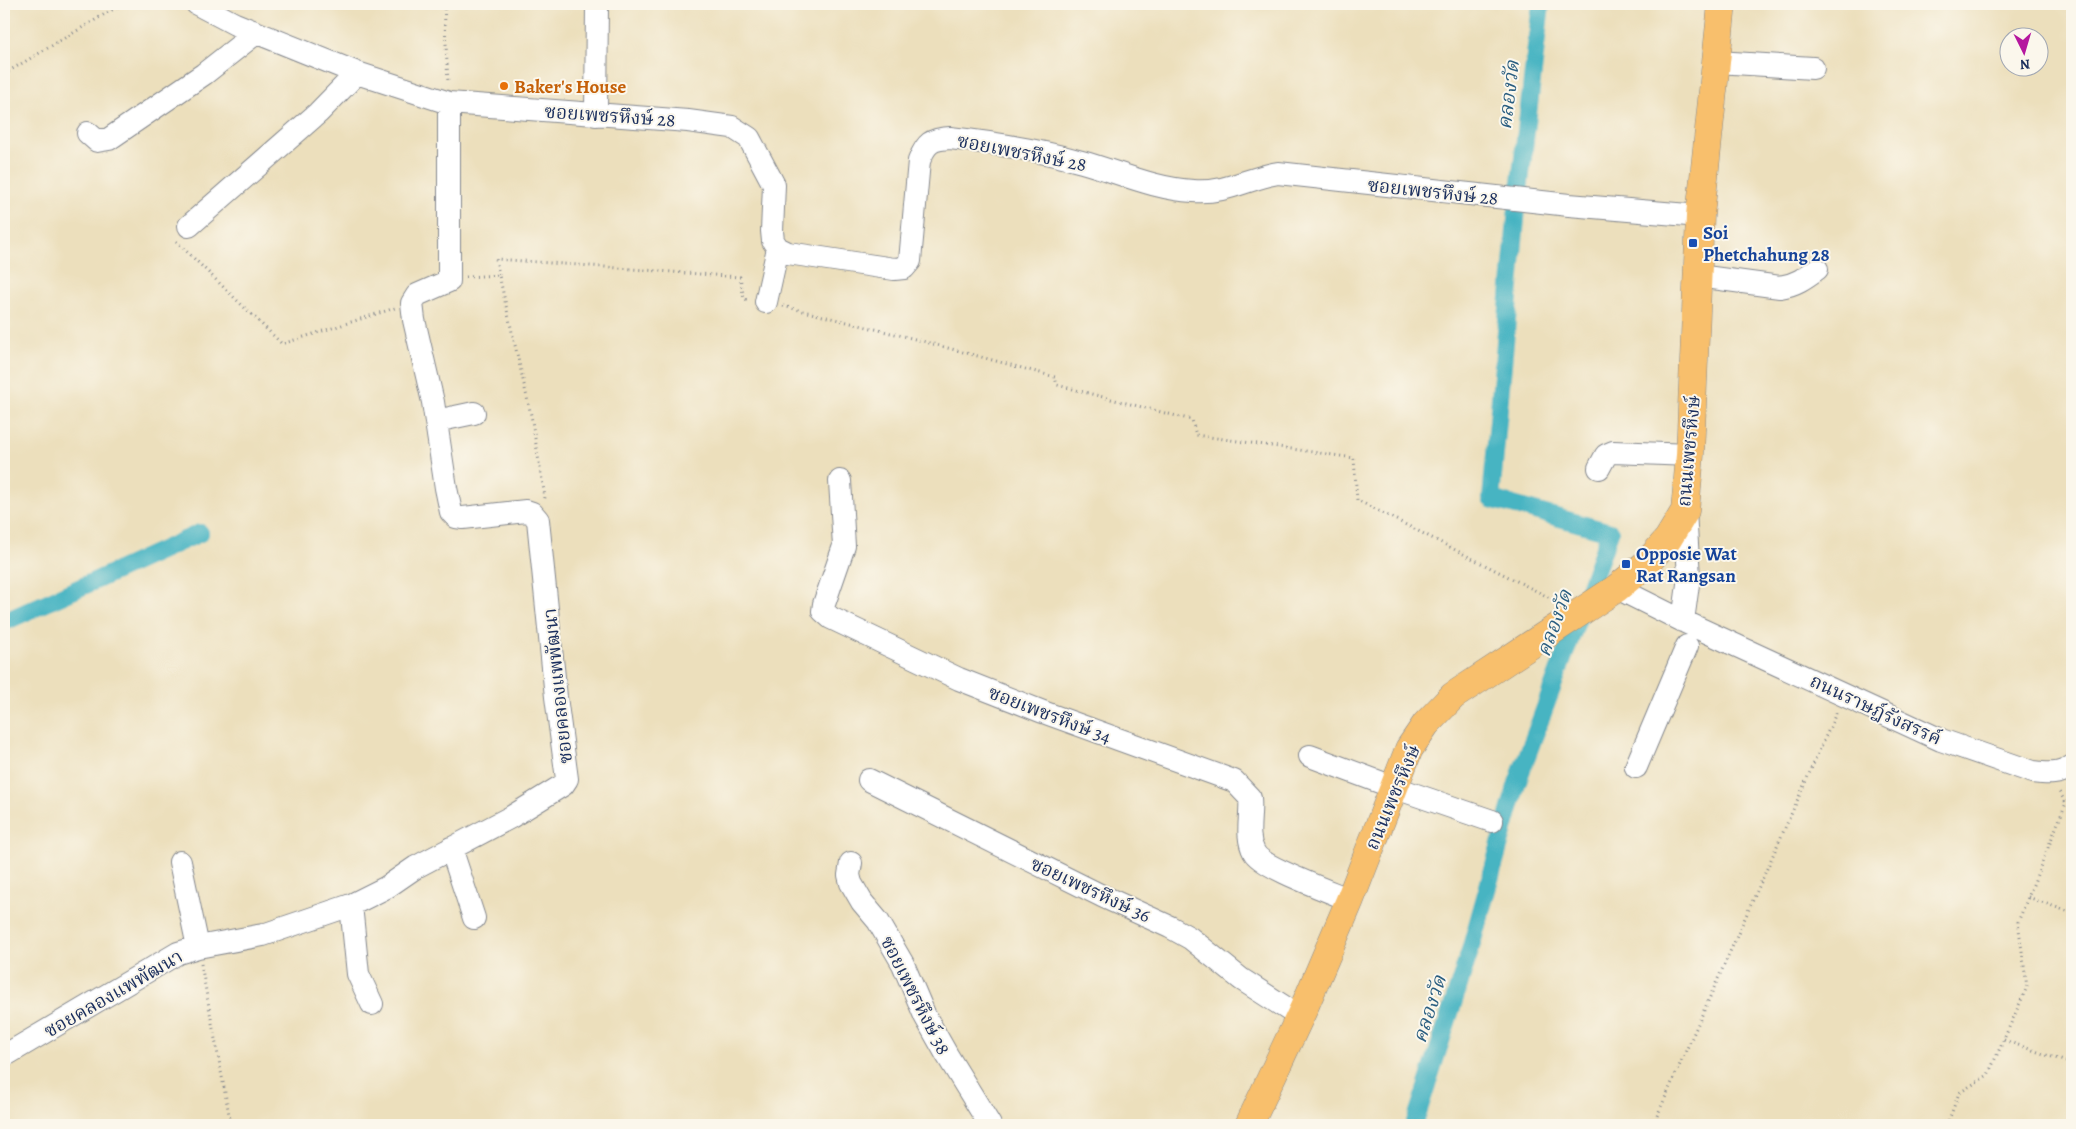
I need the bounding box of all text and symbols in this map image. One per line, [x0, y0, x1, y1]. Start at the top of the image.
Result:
north arrow [1998, 28, 2048, 78]
text: N [2019, 55, 2031, 74]
water label: คลองวัด [1491, 58, 1526, 131]
place label: Baker's House [514, 74, 626, 100]
marker: Baker's House [498, 80, 510, 92]
street label: ซอยเพชรหึงษ์ 28 [544, 98, 676, 134]
street label: ซอยเพชรหึงษ์ 28 [955, 128, 1089, 178]
street label: ซอยเพชรหึงษ์ 28 [1366, 172, 1499, 212]
place label: Soi Phetchahung 28 [1703, 220, 1830, 268]
marker: Soi Phetchahung 28 [1687, 237, 1699, 249]
street label: ถนนเพชรหึงษ์ [1671, 394, 1707, 508]
place label: Opposie Wat Rat Rangsan [1636, 541, 1738, 589]
marker: Opposie Wat Rat Rangsan [1620, 558, 1632, 570]
water label: คลองวัด [1530, 585, 1579, 660]
street label: ซอยคลองแพพัฒนา [537, 607, 579, 765]
street label: ถนนราษฎ์รังสรรค์ [1806, 668, 1946, 752]
street label: ซอยเพชรหึงษ์ 34 [985, 680, 1115, 750]
street label: ถนนเพชรหึงษ์ [1359, 741, 1427, 854]
street label: ซอยเพชรหึงษ์ 36 [1026, 851, 1155, 929]
street label: ซอยเพชรหึงษ์ 38 [874, 932, 956, 1059]
street label: ซอยคลองแพพัฒนา [39, 944, 188, 1044]
water label: คลองวัด [1406, 971, 1453, 1046]

